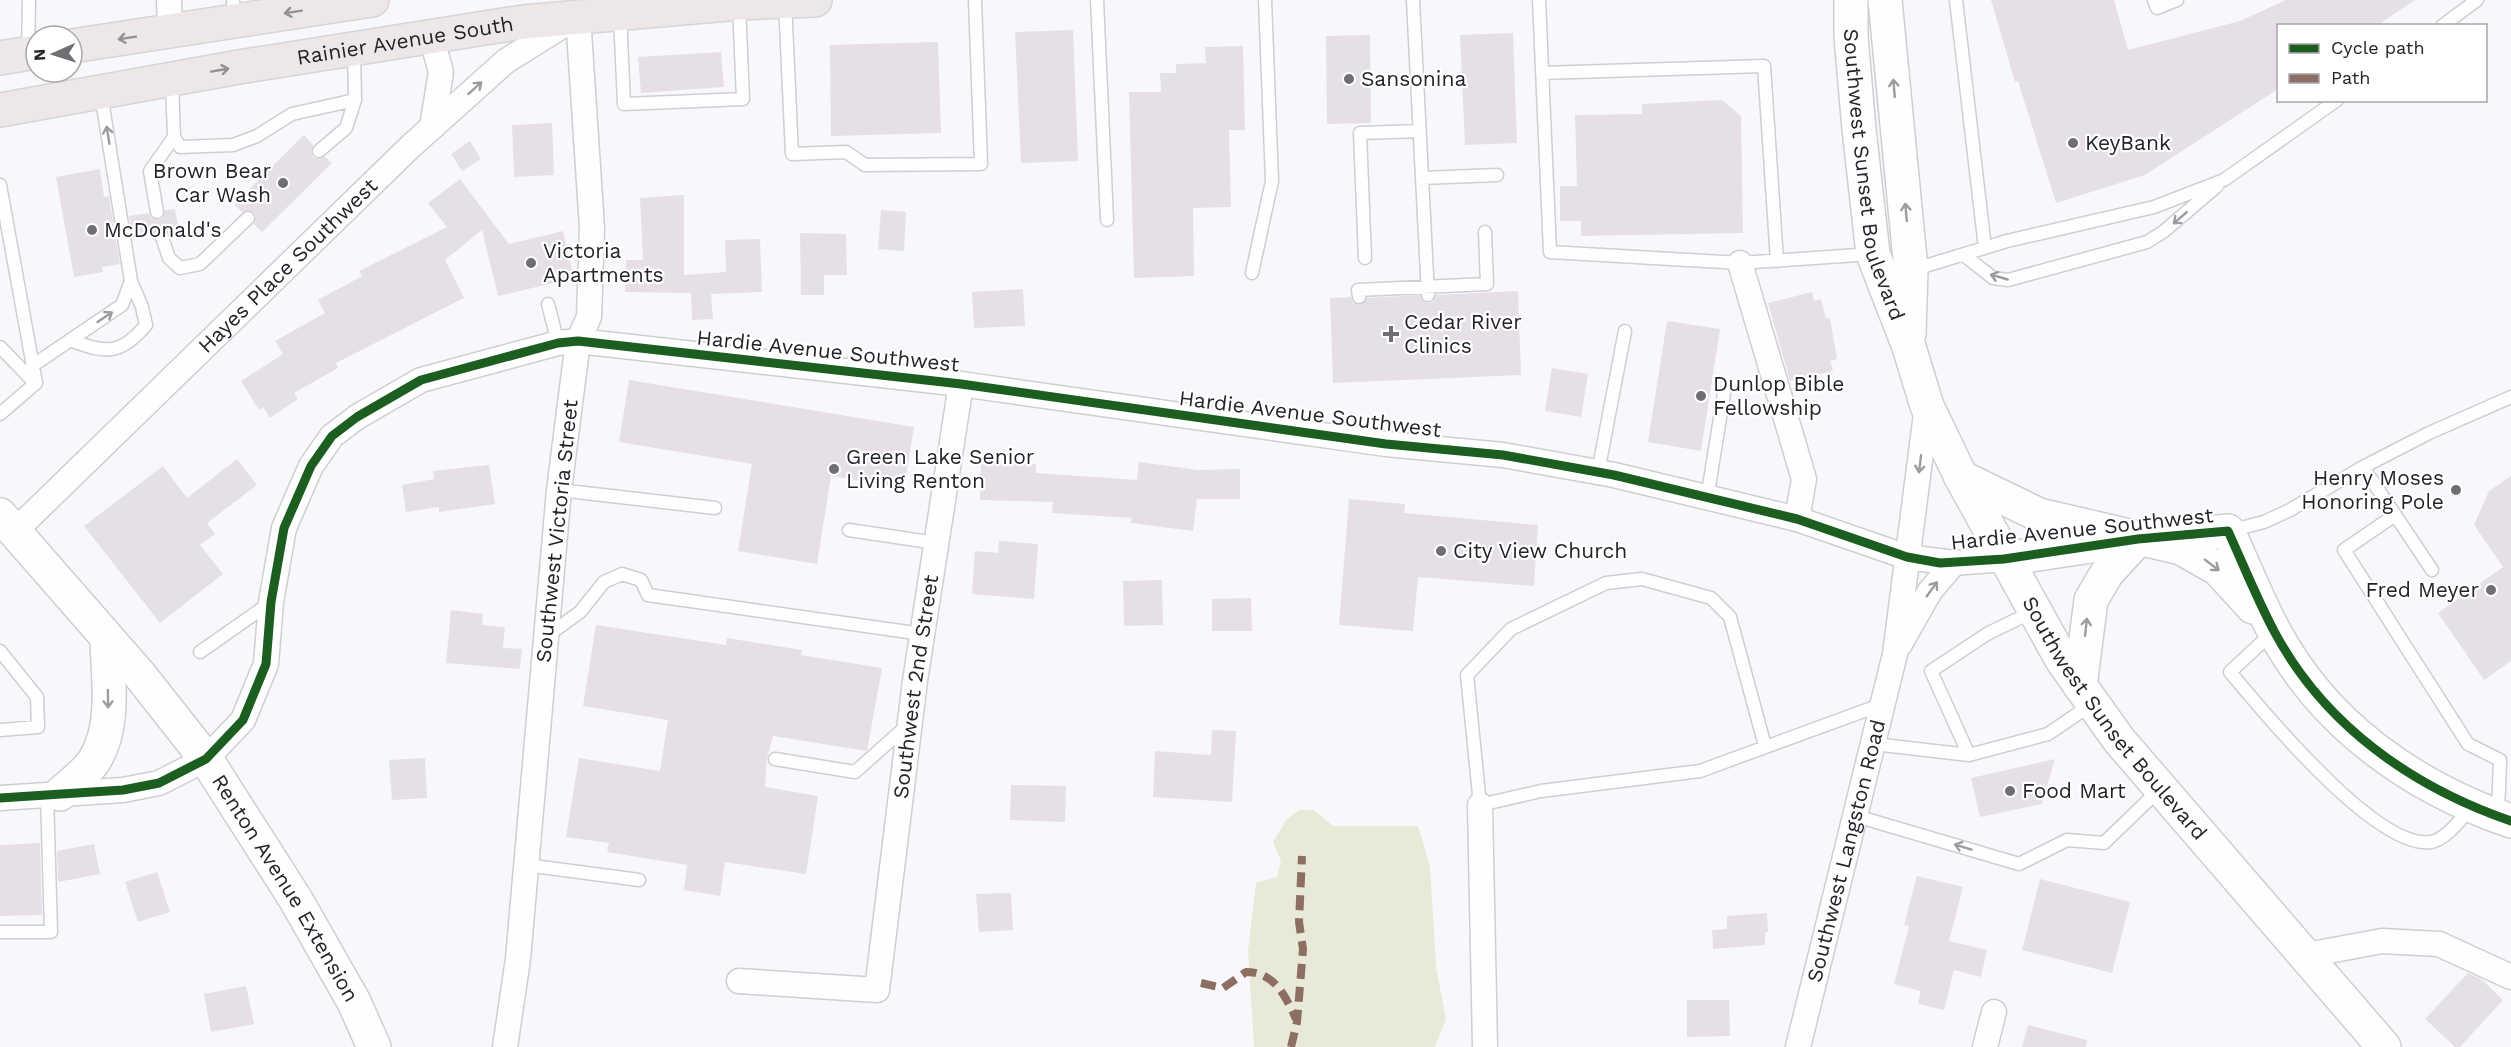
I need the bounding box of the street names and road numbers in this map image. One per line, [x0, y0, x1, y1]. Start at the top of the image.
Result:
street label: Rainier Avenue South [295, 11, 515, 70]
street label: Southwest Sunset Boulevard [1839, 29, 1910, 324]
street label: Hayes Place Southwest [193, 173, 382, 358]
street label: Hardie Avenue Southwest [696, 324, 961, 377]
street label: Hardie Avenue Southwest [1178, 385, 1443, 442]
street label: Southwest Victoria Street [530, 398, 583, 664]
street label: Hardie Avenue Southwest [1949, 502, 2215, 555]
street label: Southwest 2nd Street [888, 573, 943, 800]
street label: Southwest Sunset Boulevard [2017, 592, 2212, 845]
street label: Southwest Langston Road [1801, 717, 1890, 985]
street label: Renton Avenue Extension [207, 769, 364, 1006]

